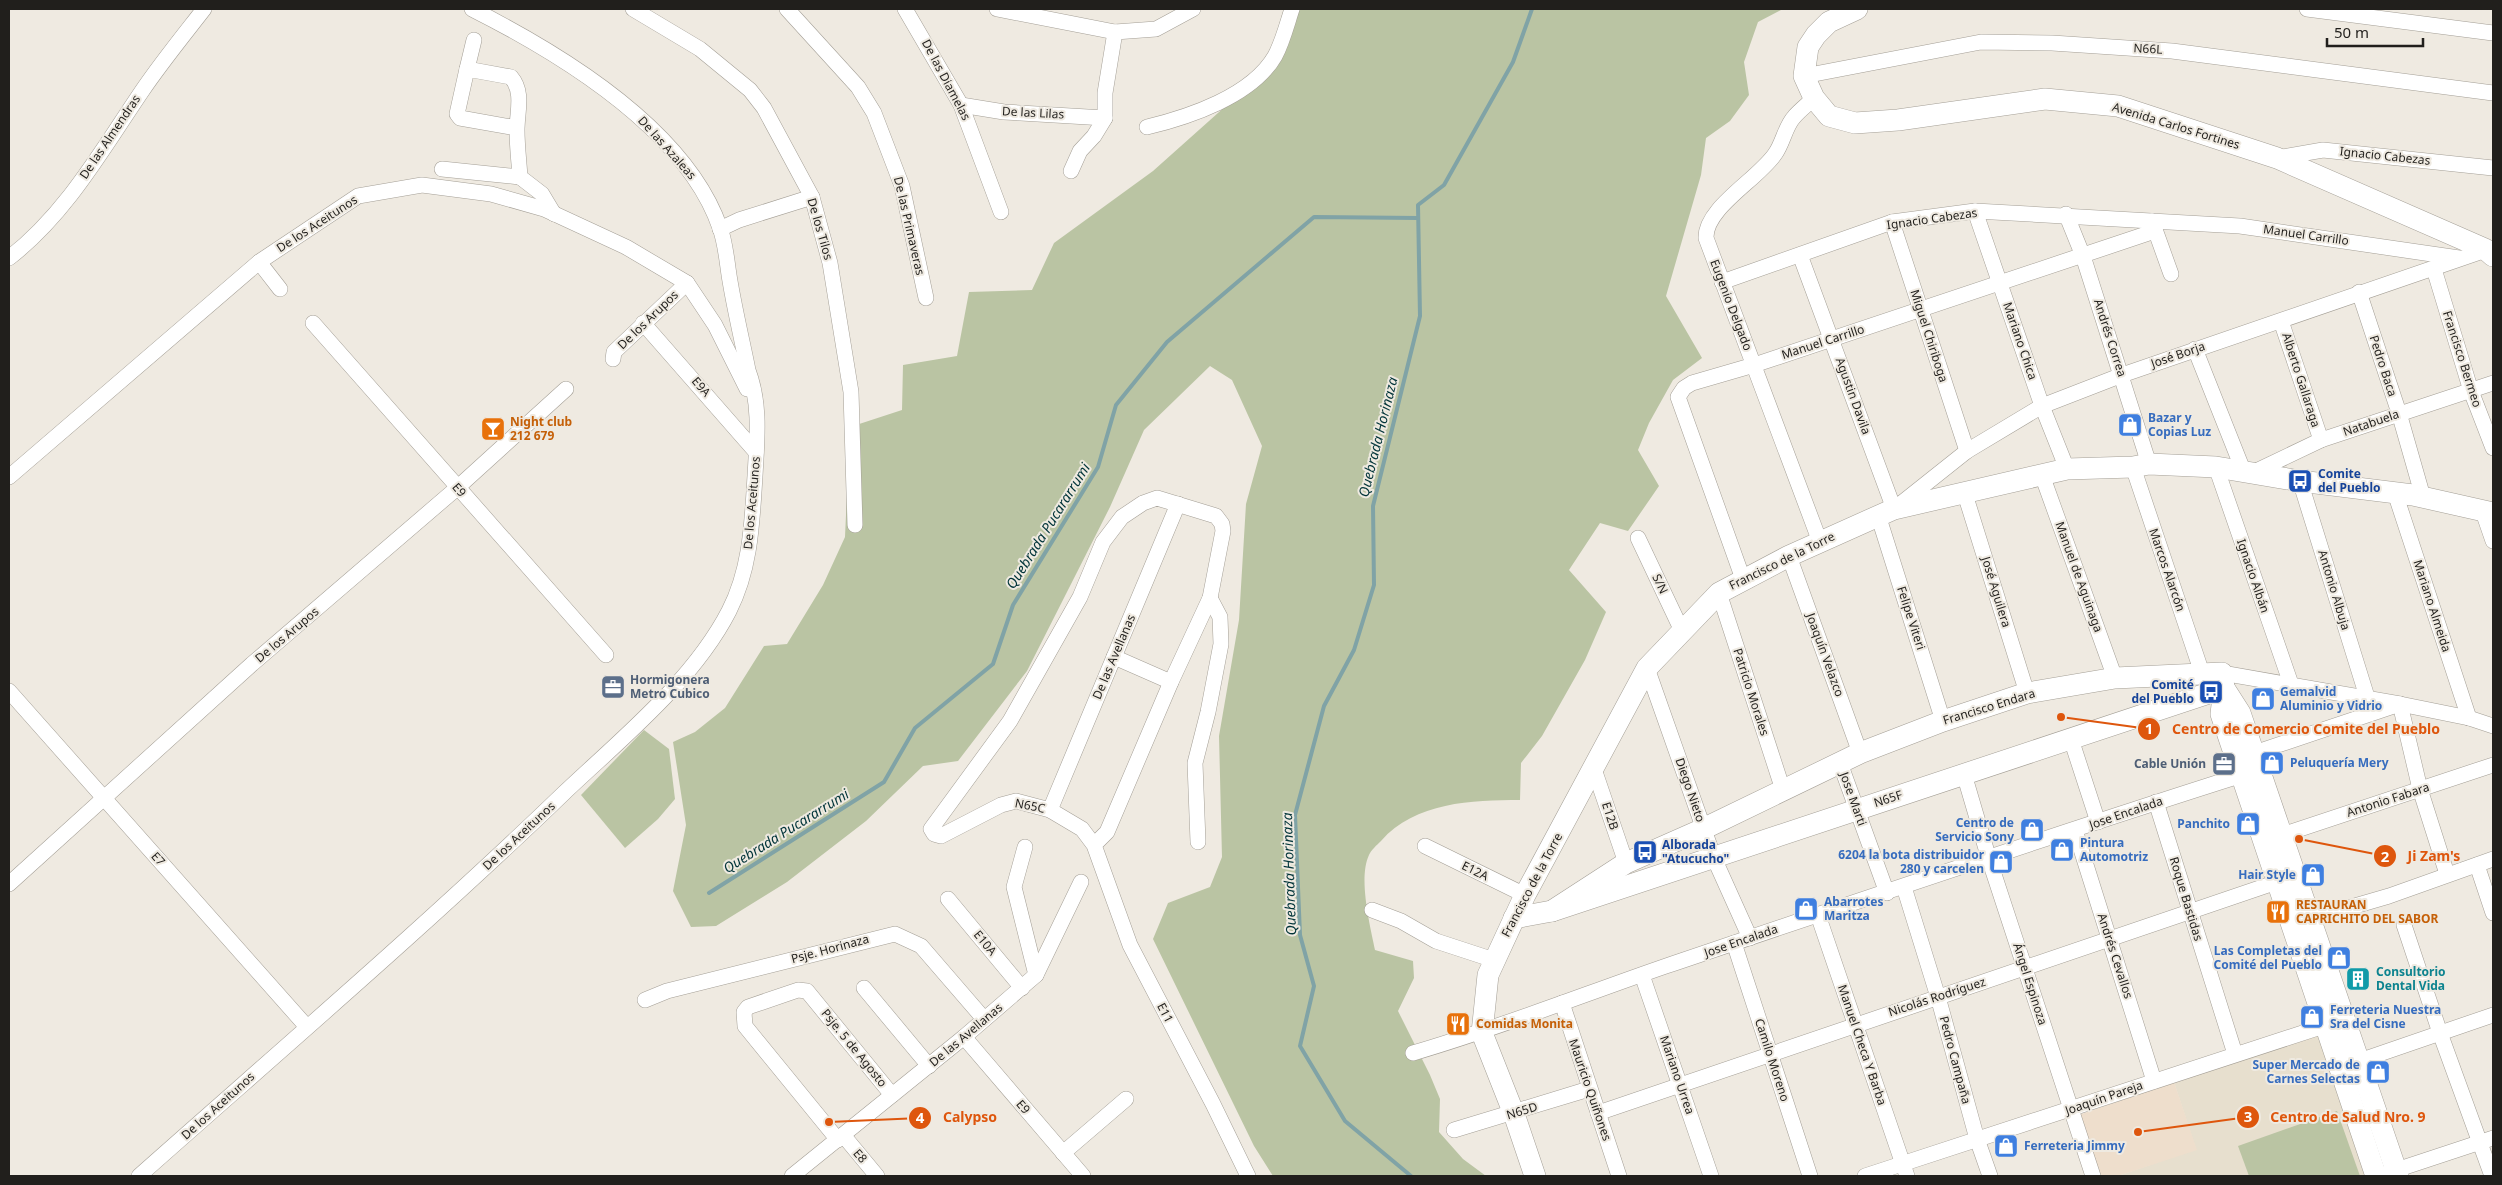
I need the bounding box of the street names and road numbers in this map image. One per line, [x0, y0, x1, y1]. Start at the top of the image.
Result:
street label: De las Diamelas [918, 36, 975, 123]
street label: N66L [2133, 39, 2163, 58]
street label: De las Almendras [75, 91, 144, 182]
street label: Avenida Carlos Fortines [2110, 98, 2242, 153]
street label: De las Lilas [1001, 102, 1065, 123]
street label: De las Azaleas [634, 112, 701, 183]
street label: Ignacio Cabezas [2339, 142, 2432, 169]
street label: De las Primaveras [890, 175, 929, 277]
street label: De los Aceitunos [273, 191, 361, 256]
street label: De los Tilos [804, 196, 838, 262]
street label: Ignacio Cabezas [1886, 204, 1979, 233]
street label: Manuel Carrillo [2262, 220, 2350, 249]
street label: Eugenio Delgado [1706, 257, 1757, 353]
street label: De los Arupos [614, 286, 682, 353]
street label: Miguel Chiriboga [1906, 287, 1952, 384]
street label: Andrés Correa [2090, 297, 2131, 379]
street label: Mariano Chica [1999, 300, 2042, 382]
street label: Francisco Bermeo [2439, 308, 2486, 409]
street label: Manuel Carrillo [1779, 320, 1866, 363]
street label: Alberto Gallaraga [2278, 330, 2325, 429]
street label: Pedro Baca [2366, 333, 2401, 399]
street label: José Borja [2148, 337, 2207, 372]
street label: Agustin Davila [1832, 355, 1875, 437]
street label: E9A [688, 373, 715, 400]
street label: Natabuela [2341, 405, 2401, 440]
street label: De los Aceitunos [739, 455, 764, 550]
street label: E9 [449, 479, 470, 500]
street label: Manuel de Aguinaga [2052, 519, 2107, 634]
street label: Marcos Alarcón [2145, 526, 2190, 614]
street label: Francisco de la Torre [1726, 527, 1838, 594]
street label: Ignacio Albán [2233, 537, 2274, 615]
street label: Antonio Albuja [2314, 548, 2355, 632]
street label: José Aguilera [1977, 553, 2015, 629]
street label: Mariano Almeida [2410, 557, 2455, 654]
street label: S/N [1648, 571, 1672, 597]
street label: Felipe Viteri [1893, 584, 1930, 652]
street label: De los Arupos [251, 603, 322, 666]
street label: Joaquín Velazco [1802, 610, 1848, 699]
street label: De las Avellanas [1088, 612, 1139, 702]
street label: Patricio Morales [1729, 646, 1774, 738]
street label: Francisco Endara [1941, 684, 2037, 729]
street label: Diego Nieto [1672, 755, 1709, 824]
street label: Jose Marti [1836, 769, 1871, 828]
street label: Antonio Fabara [2344, 778, 2431, 821]
street label: N65F [1871, 786, 1904, 811]
street label: Jose Encalada [2086, 792, 2165, 833]
street label: N65C [1014, 794, 1047, 817]
street label: De los Aceitunos [479, 797, 559, 874]
street label: E12B [1598, 800, 1623, 832]
street label: Francisco de la Torre [1497, 830, 1566, 940]
street label: E7 [148, 848, 169, 869]
street label: Roque Bastidas [2166, 855, 2207, 943]
street label: E12A [1459, 857, 1492, 884]
street label: Andrés Cevallos [2094, 911, 2137, 1001]
street label: Jose Encalada [1701, 920, 1780, 961]
street label: E10A [970, 926, 1001, 959]
street label: Psje. Horinaza [789, 930, 871, 967]
street label: Ángel Espinoza [2009, 941, 2052, 1027]
street label: Nicolás Rodríguez [1886, 973, 1988, 1020]
street label: Manuel Checa Y Barba [1834, 982, 1891, 1107]
street label: De las Avellanas [925, 999, 1006, 1070]
street label: E11 [1153, 1000, 1178, 1026]
street label: Psje. 5 de Agosto [818, 1005, 891, 1090]
street label: Pedro Campaña [1936, 1014, 1975, 1106]
street label: Camilo Moreno [1751, 1016, 1794, 1104]
street label: Mariano Urrea [1656, 1033, 1699, 1116]
street label: Mauricio Quiñones [1565, 1037, 1616, 1143]
street label: De los Aceitunos [177, 1068, 258, 1143]
street label: Joaquín Pareja [2062, 1076, 2145, 1119]
street label: E9 [1013, 1096, 1034, 1117]
street label: N65D [1504, 1098, 1540, 1123]
street label: E8 [850, 1145, 871, 1166]

